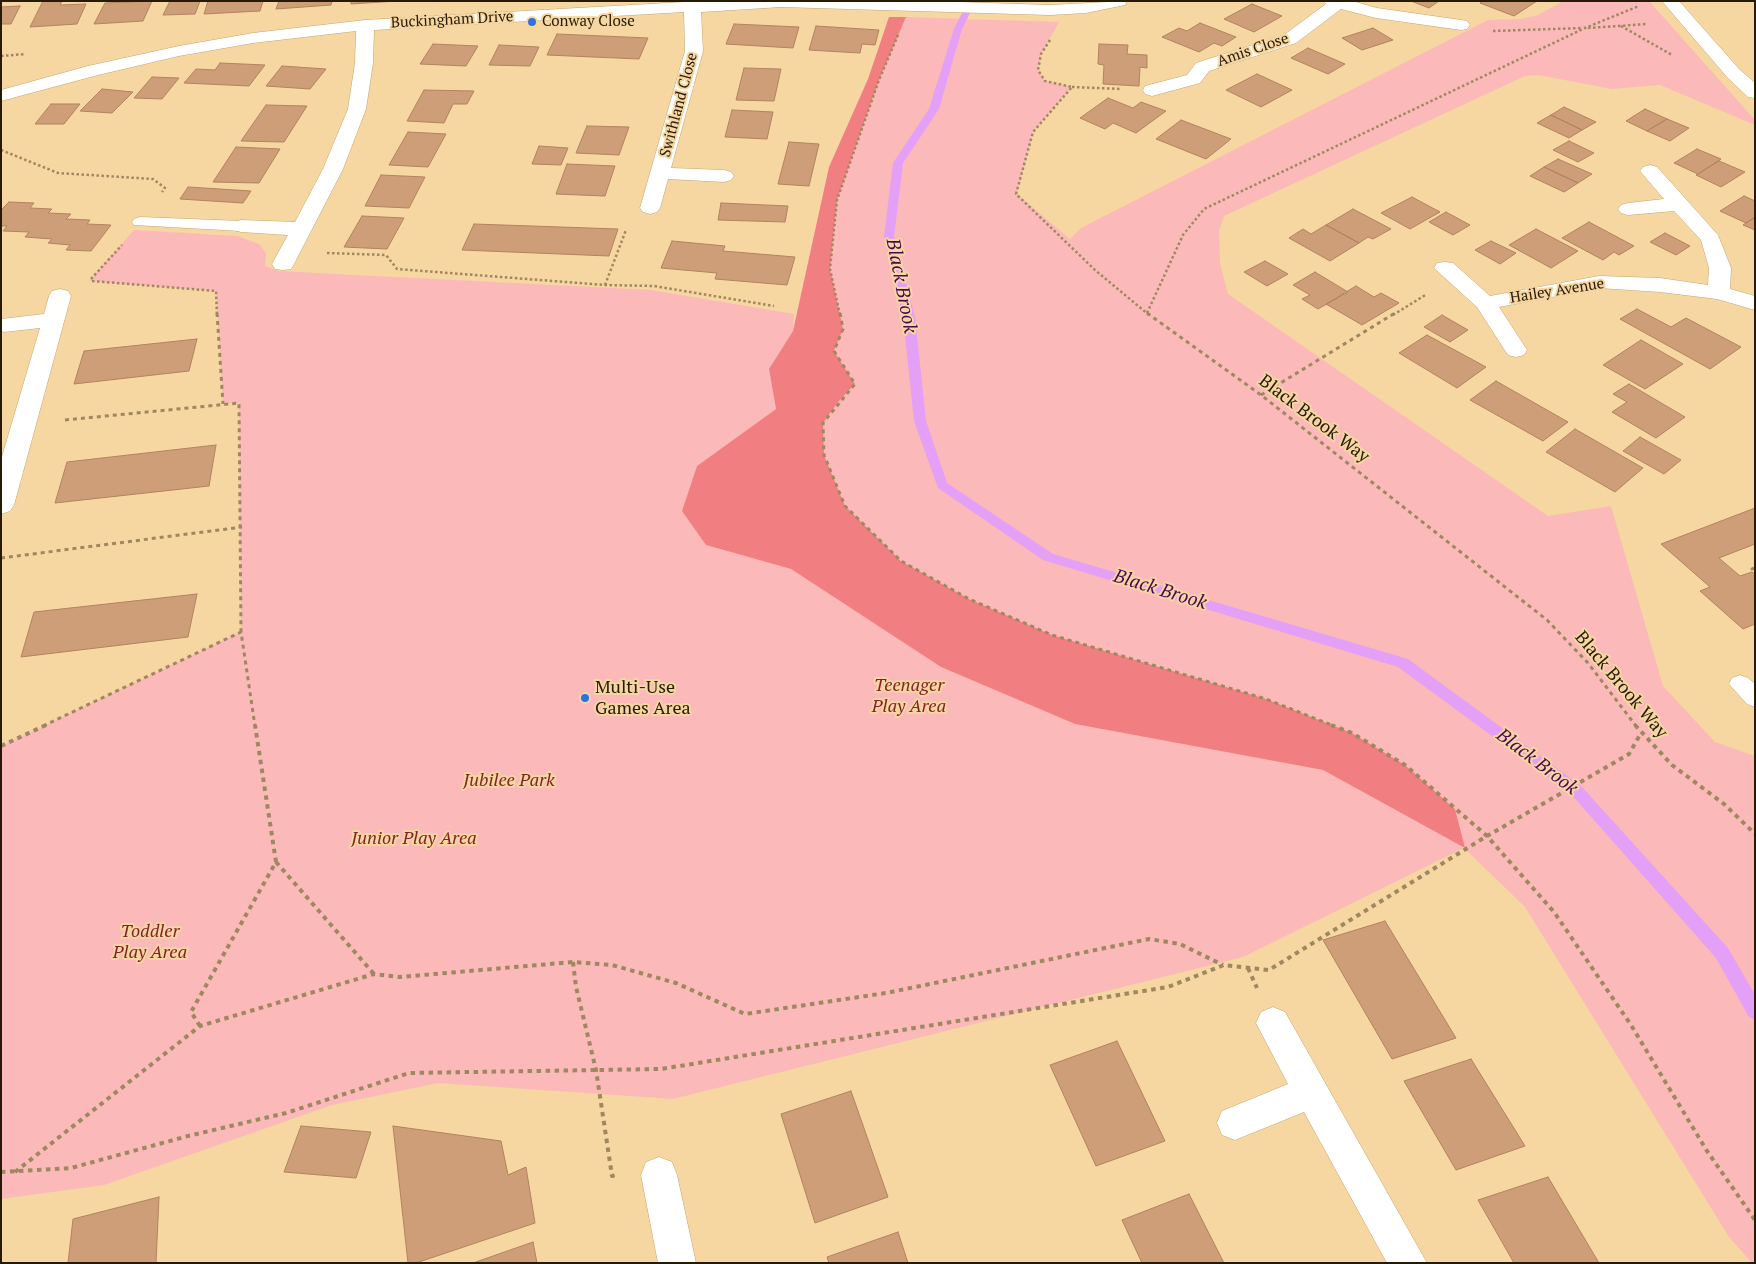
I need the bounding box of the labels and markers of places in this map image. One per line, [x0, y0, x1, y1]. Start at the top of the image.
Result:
place label: Conway Close [542, 13, 635, 31]
marker: Conway Close [526, 16, 538, 28]
place label: Multi-Use Games Area [595, 677, 691, 720]
marker: Multi-Use Games Area [579, 692, 591, 704]

